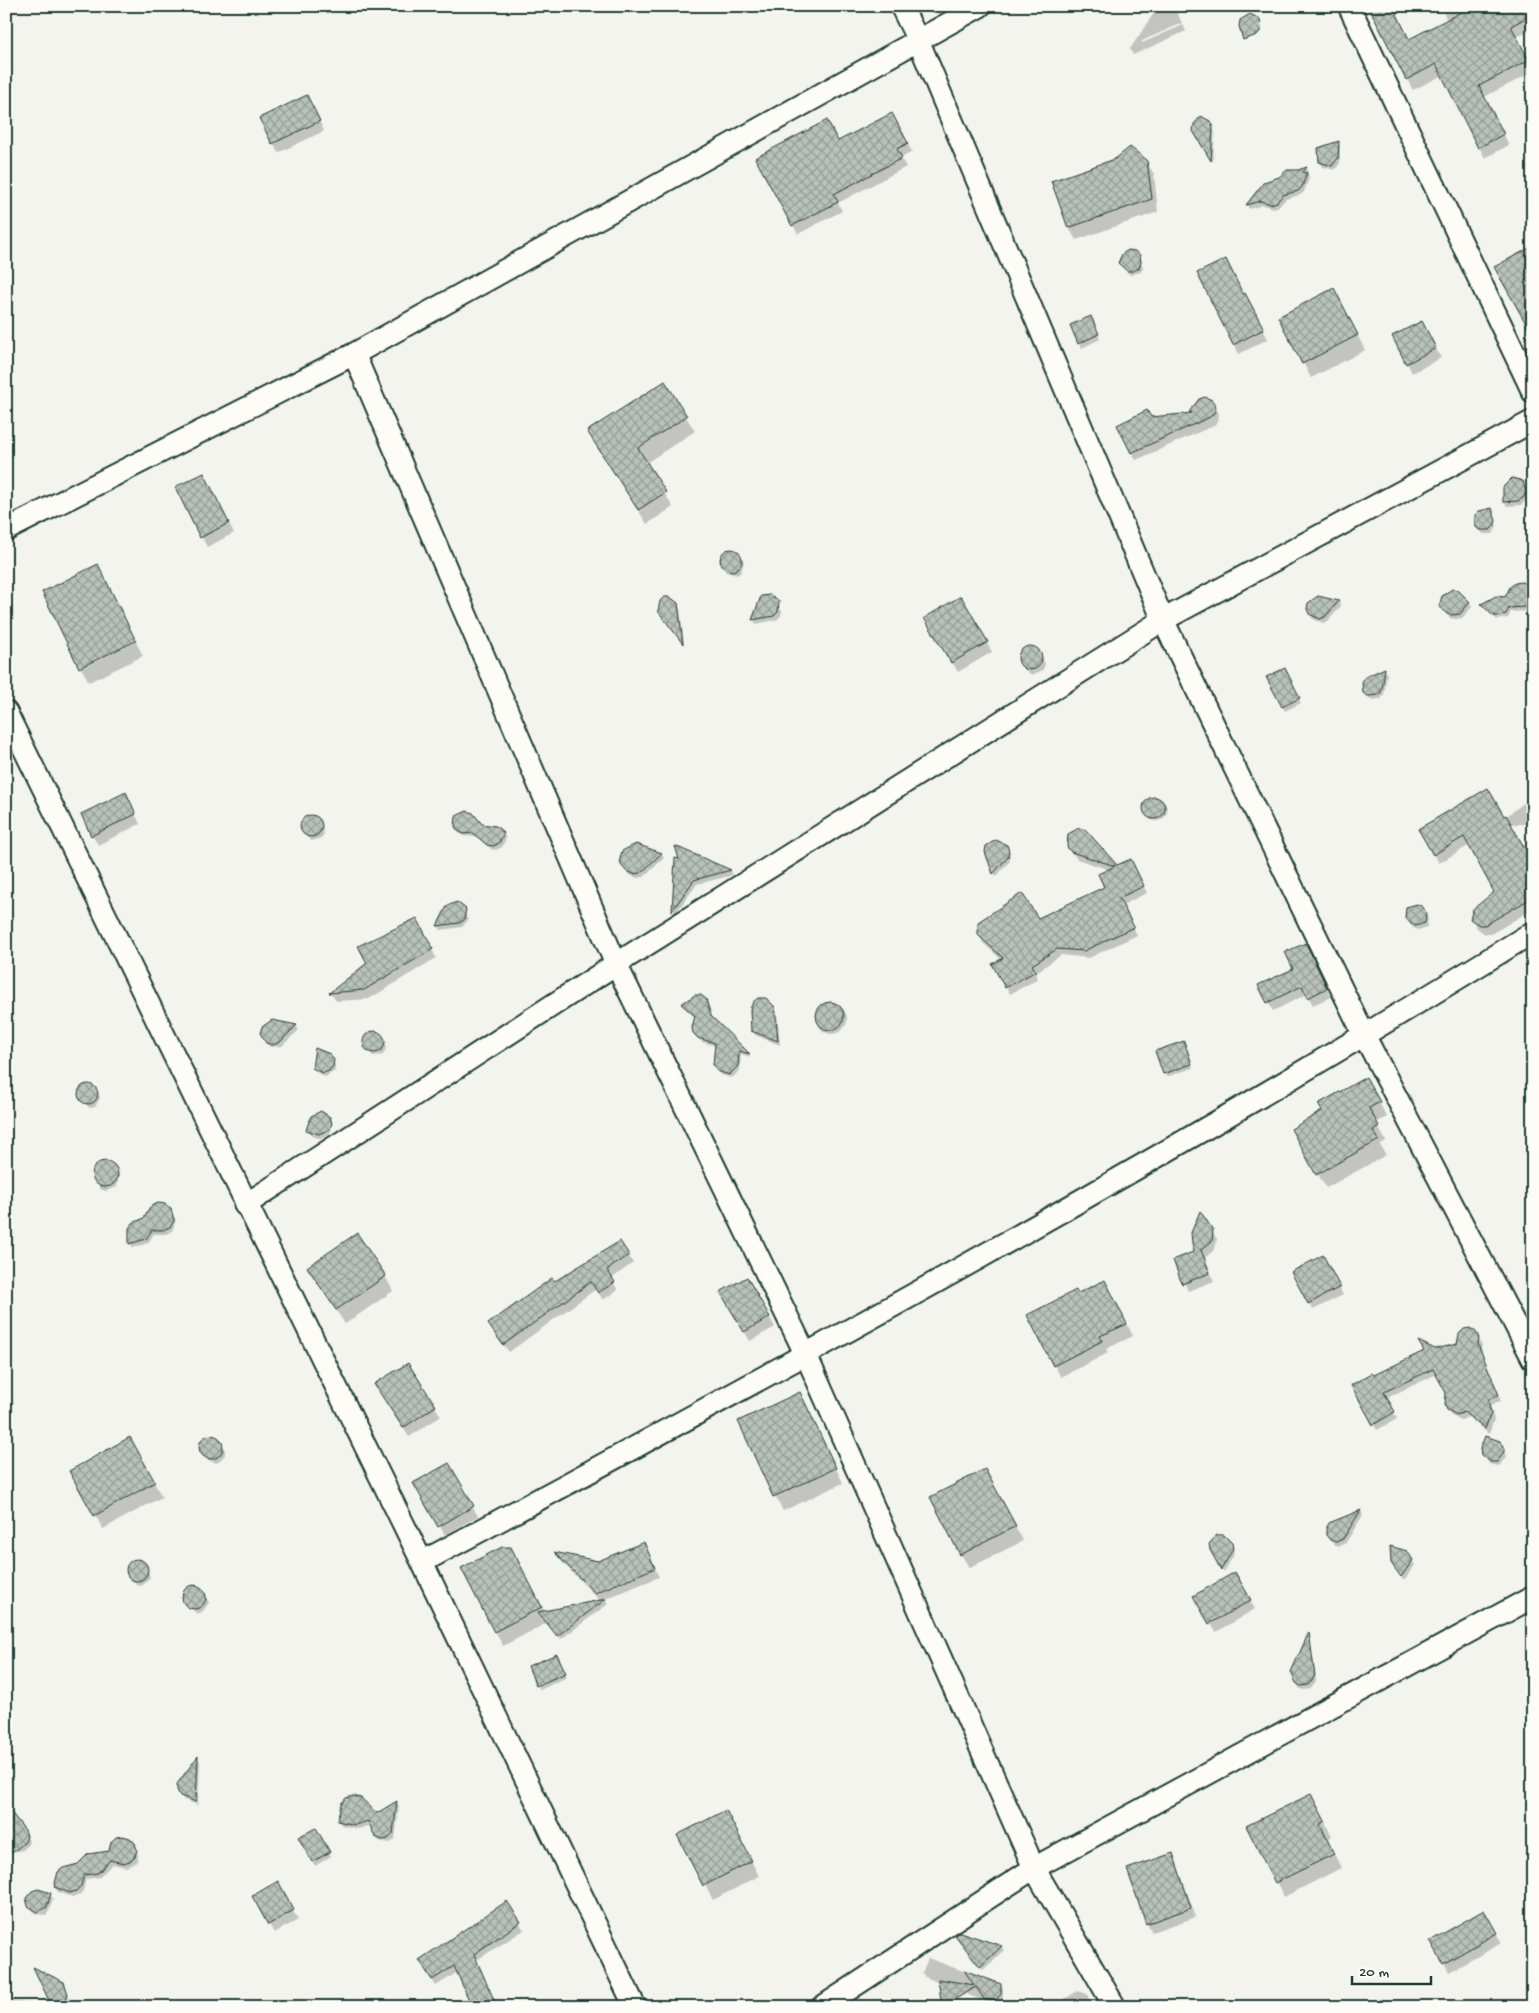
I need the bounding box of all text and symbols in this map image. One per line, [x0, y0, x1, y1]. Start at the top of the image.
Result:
scale bar [1352, 1953, 1430, 1985]
text: 20 m [1359, 1964, 1389, 1982]

